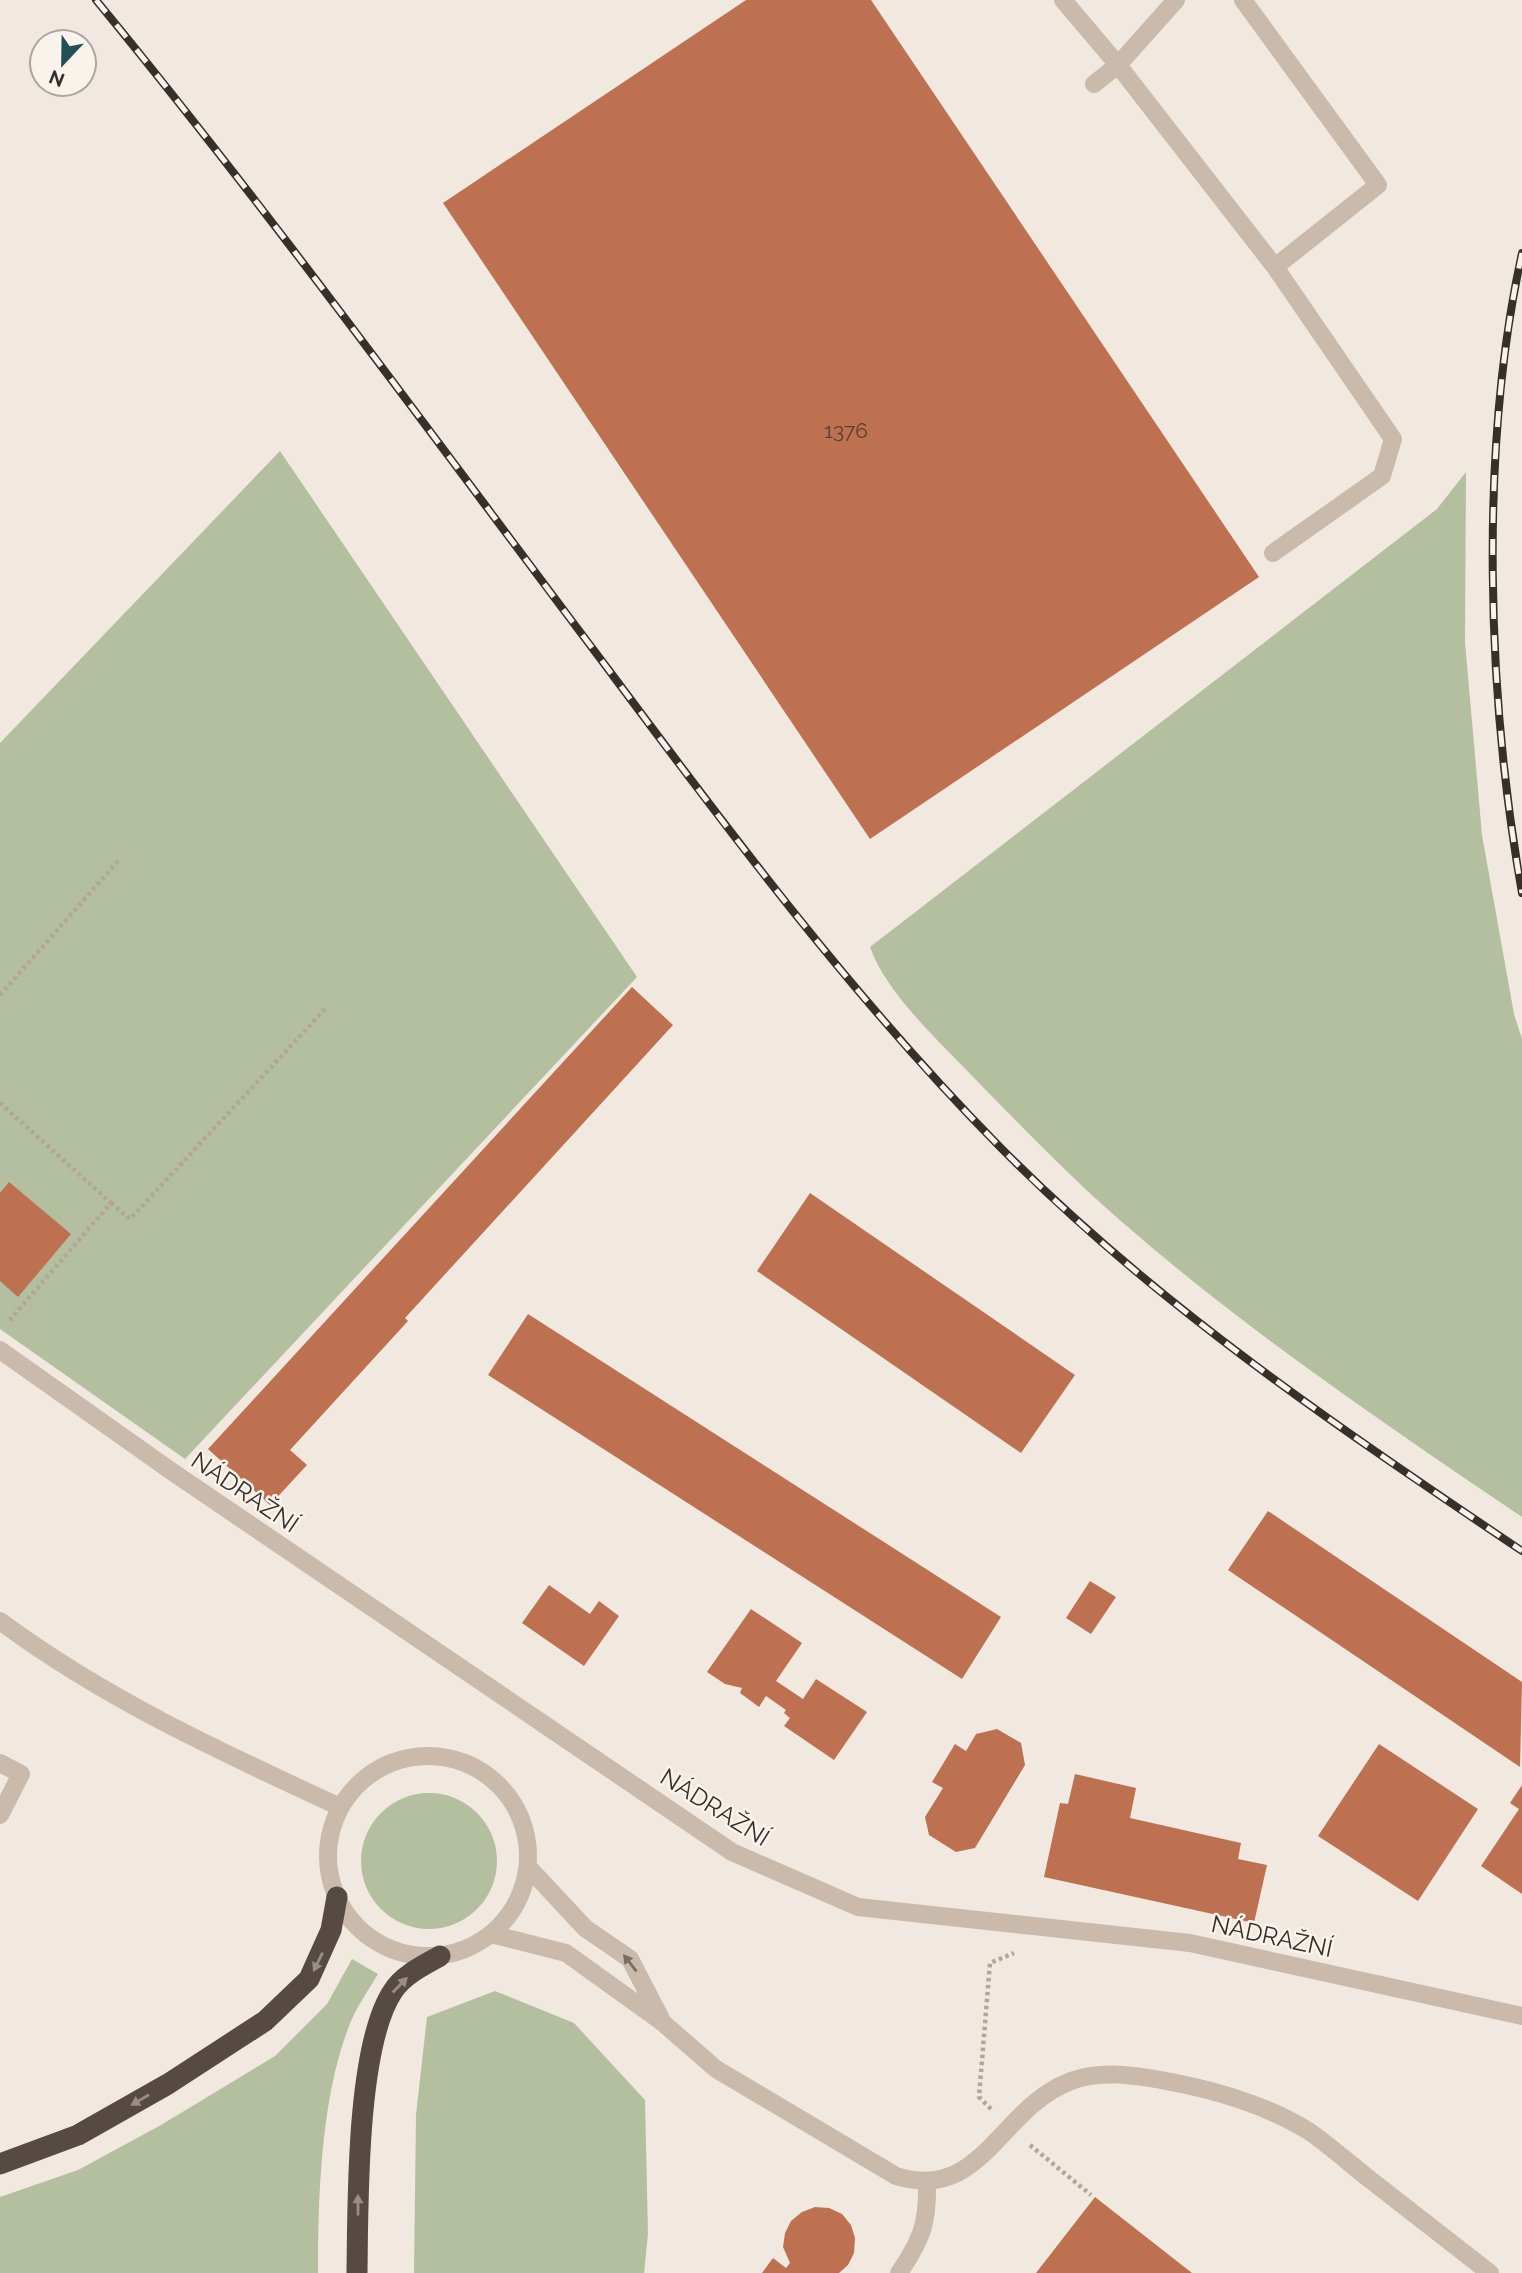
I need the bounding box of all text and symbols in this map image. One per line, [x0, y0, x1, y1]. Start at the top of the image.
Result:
north arrow [28, 28, 98, 98]
text: N [46, 66, 67, 92]
house number: 1376 [824, 418, 868, 443]
street label: NÁDRAŽNÍ [186, 1446, 304, 1539]
street label: NÁDRAŽNÍ [655, 1762, 775, 1852]
street label: NÁDRAŽNÍ [1209, 1909, 1335, 1963]
one-way arrow [312, 1952, 323, 1972]
one-way arrow [622, 1954, 637, 1972]
one-way arrow [391, 1977, 408, 1994]
one-way arrow [130, 2094, 150, 2106]
one-way arrow [352, 2194, 364, 2216]

